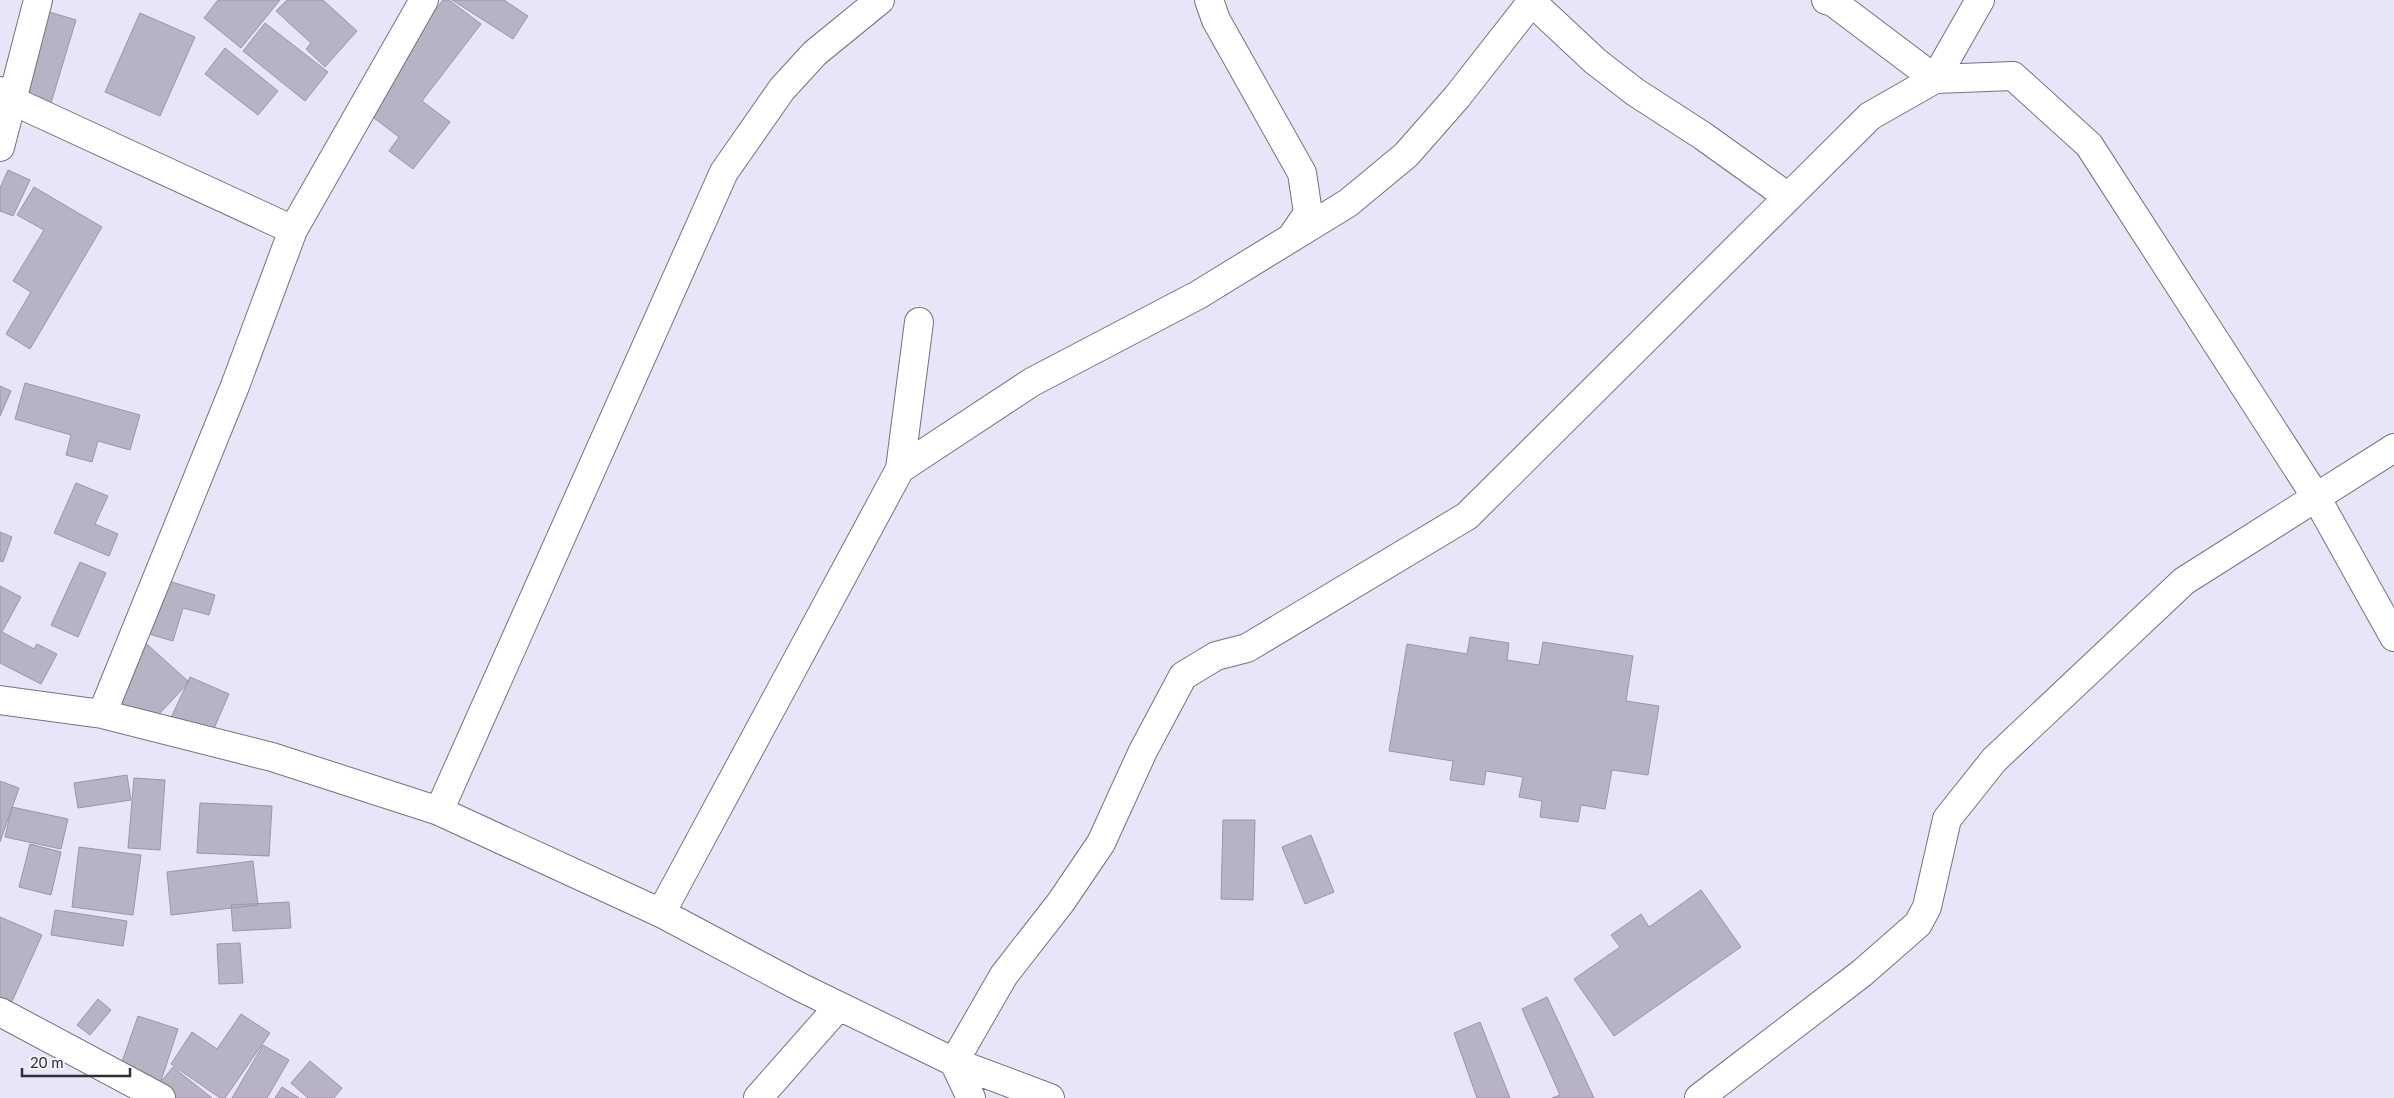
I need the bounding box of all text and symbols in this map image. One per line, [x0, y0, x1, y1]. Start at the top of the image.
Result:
scale bar [22, 1046, 130, 1078]
text: 20 m [30, 1053, 64, 1071]

